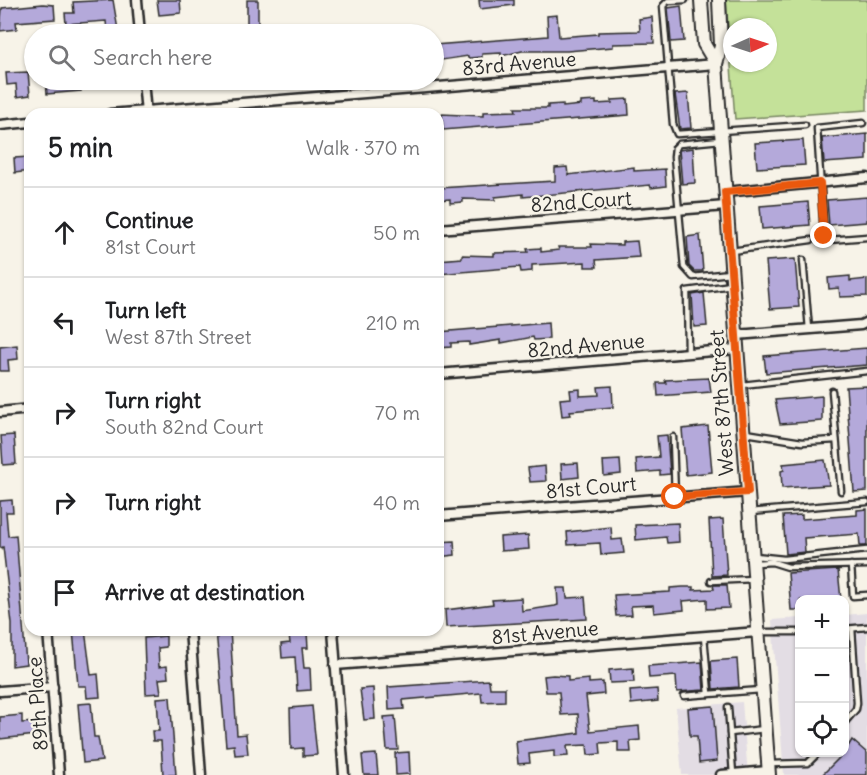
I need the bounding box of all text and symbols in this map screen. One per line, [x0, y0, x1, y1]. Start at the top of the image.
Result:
north arrow [723, 18, 777, 72]
search box [24, 24, 444, 90]
icon: search [45, 41, 78, 74]
text: Search here [93, 43, 212, 71]
street label: 83rd Avenue [461, 46, 577, 80]
text: 5 min [48, 131, 113, 164]
text: Walk · 370 m [306, 135, 420, 160]
street label: 82nd Court [530, 185, 633, 217]
text: Continue [105, 206, 194, 234]
icon: ahead [48, 216, 81, 249]
text: 50 m [373, 220, 420, 245]
route end [810, 222, 836, 248]
text: 81st Court [105, 234, 196, 259]
text: Turn left [105, 296, 186, 324]
icon: left [48, 306, 81, 339]
text: 210 m [366, 310, 420, 335]
text: West 87th Street [105, 324, 252, 349]
street label: 82nd Avenue [526, 327, 646, 363]
street label: West 87th Street [703, 329, 739, 477]
text: Turn right [105, 386, 201, 414]
icon: right [48, 396, 81, 429]
text: 70 m [375, 400, 420, 425]
text: South 82nd Court [105, 414, 263, 439]
street label: 81st Court [545, 471, 638, 503]
route start [661, 483, 687, 509]
icon: right [48, 486, 81, 519]
text: Turn right [105, 488, 201, 516]
text: 40 m [373, 490, 420, 515]
icon: arrive [48, 576, 81, 609]
text: Arrive at destination [105, 578, 305, 606]
map controls [795, 595, 849, 757]
button: + [795, 595, 849, 649]
street label: 81st Avenue [491, 615, 599, 649]
button: − [795, 649, 849, 703]
street label: 89th Place [21, 656, 53, 752]
button: locate [795, 703, 849, 757]

